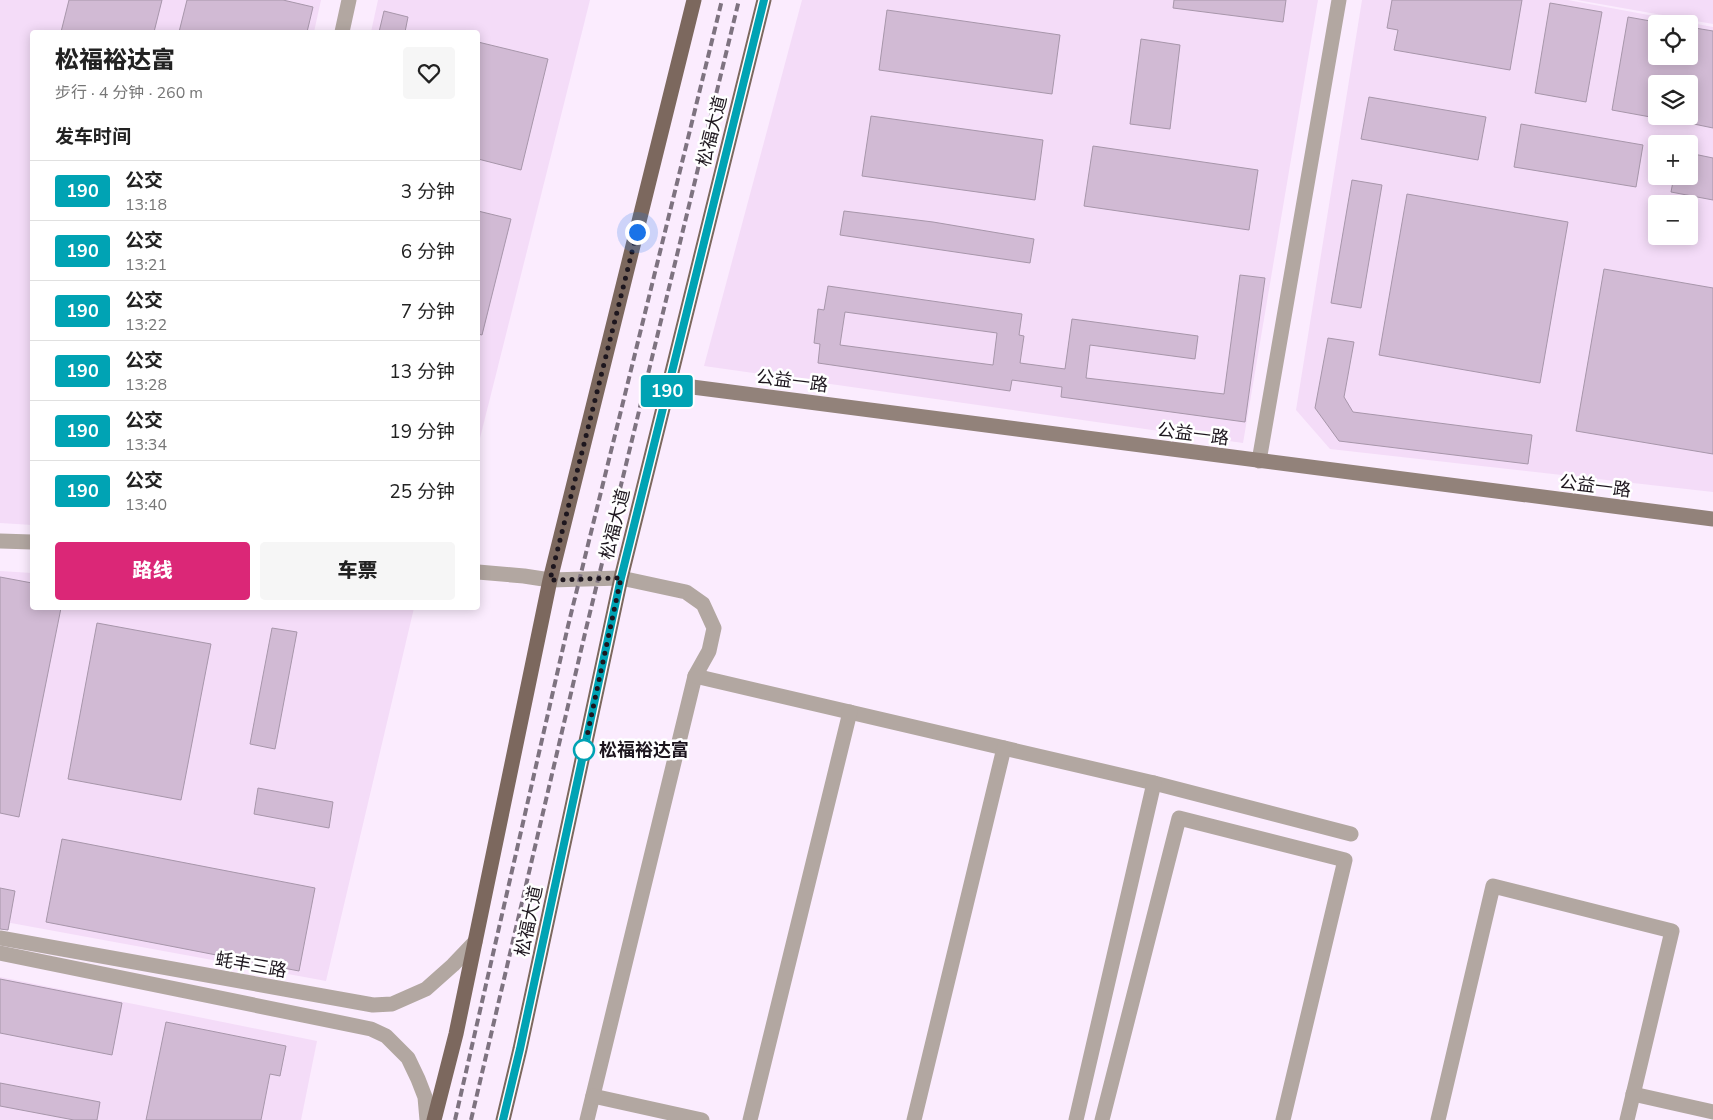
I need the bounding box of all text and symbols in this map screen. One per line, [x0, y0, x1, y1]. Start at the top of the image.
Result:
map controls [1648, 15, 1698, 245]
button: locate [1648, 15, 1698, 65]
text: 松福裕达富 [55, 44, 175, 76]
button: heart [403, 47, 455, 99]
button: layers [1648, 75, 1698, 125]
text: 步行 · 4 分钟 · 260 m [55, 82, 203, 104]
street label: 松福大道 [692, 93, 732, 169]
text: 发车时间 [55, 124, 131, 150]
button: + [1648, 135, 1698, 185]
text: 公交 [125, 168, 163, 194]
text: 190 [66, 179, 99, 203]
text: 3 分钟 [401, 179, 455, 205]
text: 13:18 [125, 194, 167, 216]
button: − [1648, 195, 1698, 245]
your location [625, 220, 650, 245]
text: 公交 [125, 228, 163, 254]
text: 190 [66, 239, 99, 263]
text: 6 分钟 [401, 239, 455, 265]
text: 13:21 [125, 254, 167, 276]
text: 公交 [125, 288, 163, 314]
text: 190 [66, 299, 99, 323]
text: 7 分钟 [401, 299, 455, 325]
text: 13:22 [125, 314, 167, 336]
text: 公交 [125, 348, 163, 374]
text: 190 [66, 359, 99, 383]
text: 13 分钟 [389, 359, 455, 385]
street label: 公益一路 [755, 365, 829, 397]
text: 13:28 [125, 374, 167, 396]
line badge: 190 [638, 375, 696, 407]
text: 190 [651, 379, 683, 403]
text: 公交 [125, 408, 163, 434]
street label: 公益一路 [1156, 418, 1230, 450]
text: 190 [66, 419, 99, 443]
text: 19 分钟 [389, 419, 455, 445]
text: 13:34 [125, 434, 167, 456]
text: 公交 [125, 468, 163, 494]
street label: 公益一路 [1558, 470, 1632, 502]
text: 190 [66, 479, 99, 503]
text: 25 分钟 [389, 479, 455, 505]
street label: 松福大道 [595, 486, 635, 562]
text: 13:40 [125, 494, 167, 516]
button: 路线 [55, 542, 250, 600]
button: 车票 [260, 542, 455, 600]
place label: 松福裕达富 [599, 738, 689, 762]
marker: 松福裕达富 [573, 739, 595, 761]
street label: 松福大道 [510, 883, 548, 959]
street label: 蚝丰三路 [213, 947, 289, 983]

